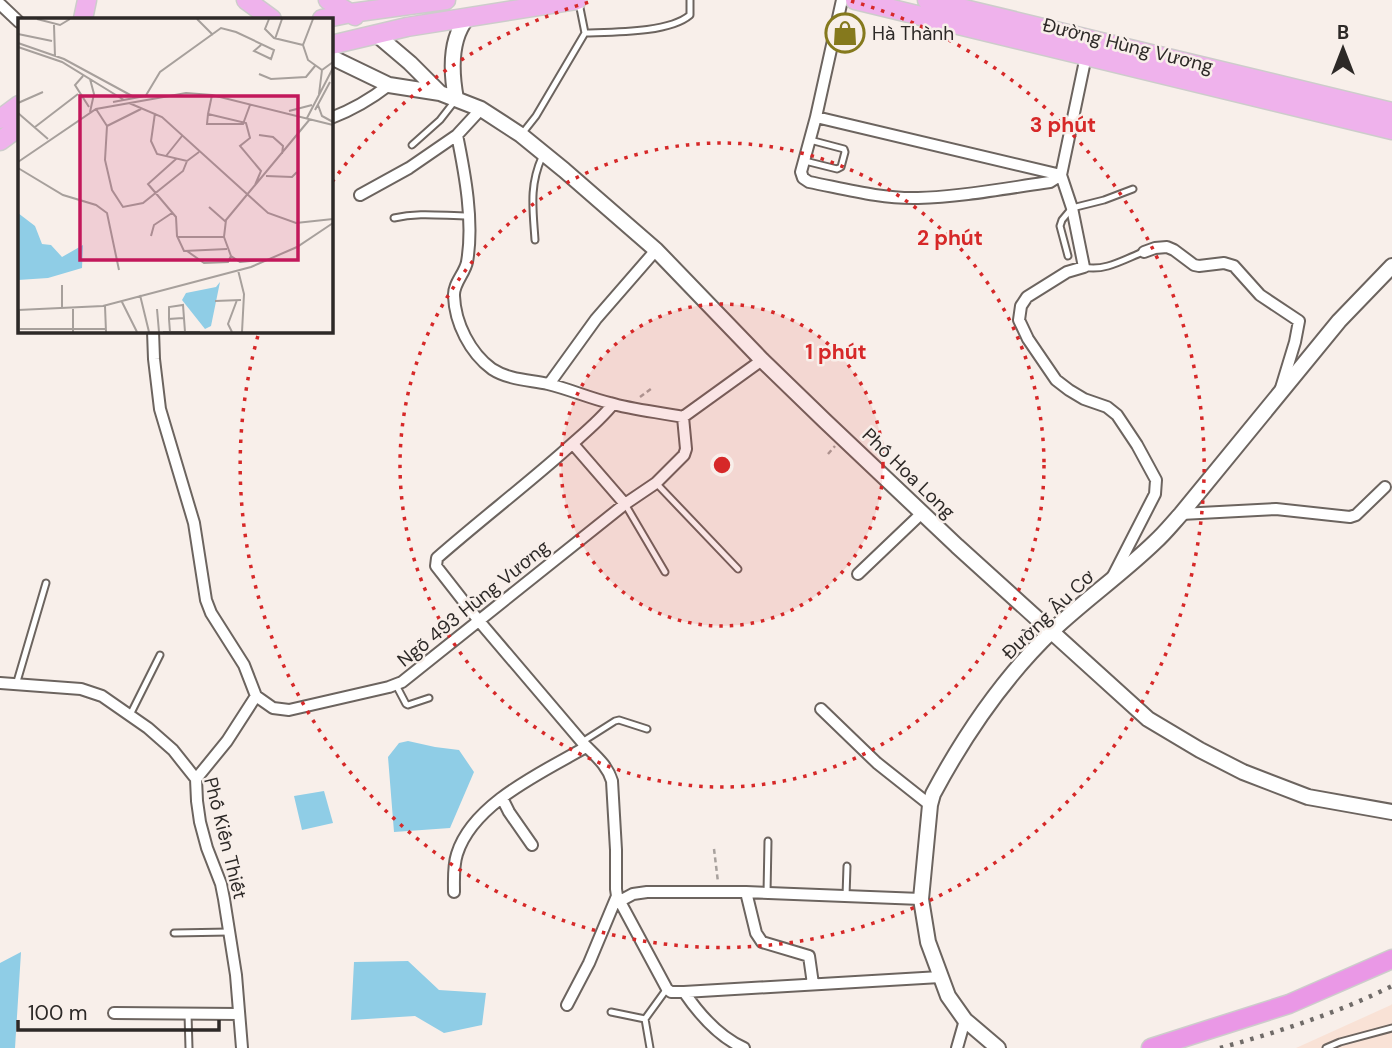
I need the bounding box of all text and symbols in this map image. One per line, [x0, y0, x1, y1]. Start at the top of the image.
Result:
shop icon: Hà Thành [824, 12, 866, 54]
street label: Đường Hùng Vương [1040, 12, 1216, 79]
north arrow [1308, 14, 1378, 84]
inset map [18, 18, 332, 332]
text: B [1337, 20, 1349, 45]
place label: Hà Thành [872, 21, 954, 46]
text: 3 phút [1030, 111, 1096, 139]
text: 2 phút [917, 224, 983, 252]
text: 1 phút [805, 338, 867, 366]
street label: Phố Hoa Long [857, 423, 961, 524]
centre of rings [710, 453, 734, 477]
street label: Ngõ 493 Hùng Vương [392, 534, 555, 673]
street label: Đường Âu Cơ [997, 564, 1100, 665]
street label: Phố Kiến Thiết [198, 775, 253, 902]
scale bar [18, 988, 219, 1032]
text: 100 m [28, 999, 88, 1027]

